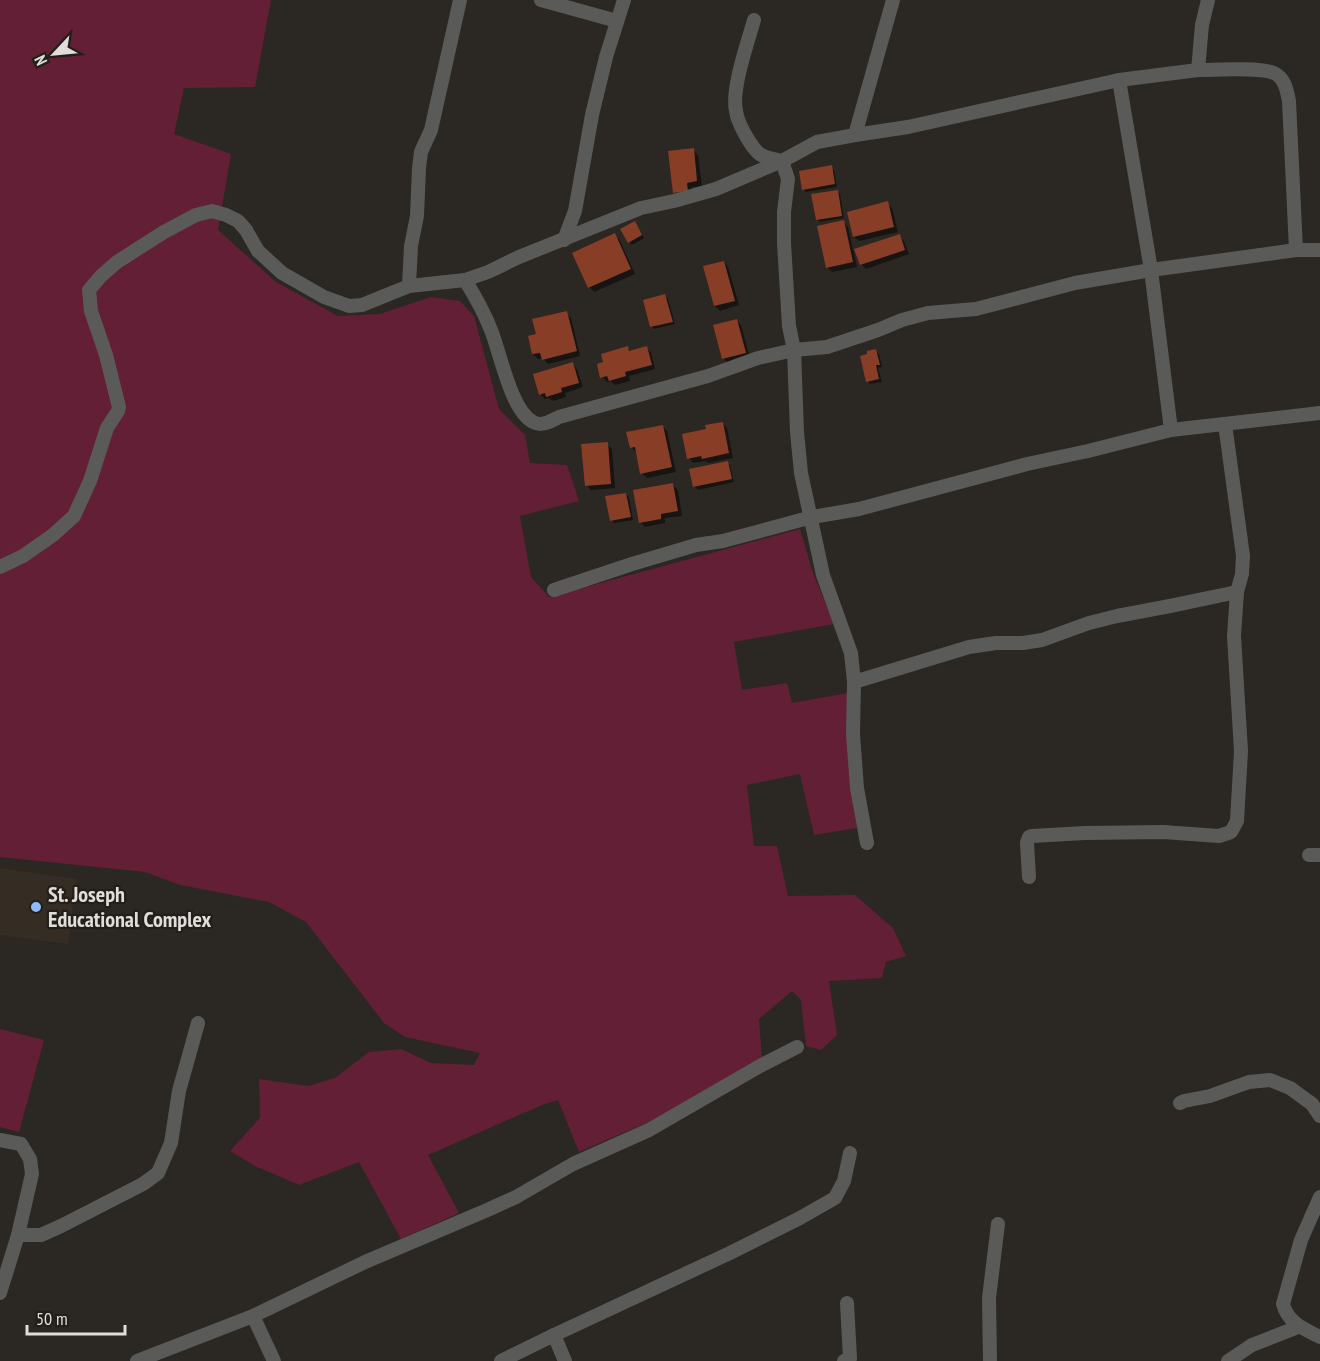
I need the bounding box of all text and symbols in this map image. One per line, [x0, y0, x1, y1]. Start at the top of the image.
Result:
north arrow [24, 24, 84, 84]
text: N [30, 52, 51, 69]
place label: St. Joseph Educational Complex [48, 880, 212, 933]
marker: St. Joseph Educational Complex [29, 900, 43, 914]
scale bar [27, 1298, 124, 1336]
text: 50 m [36, 1307, 68, 1330]

